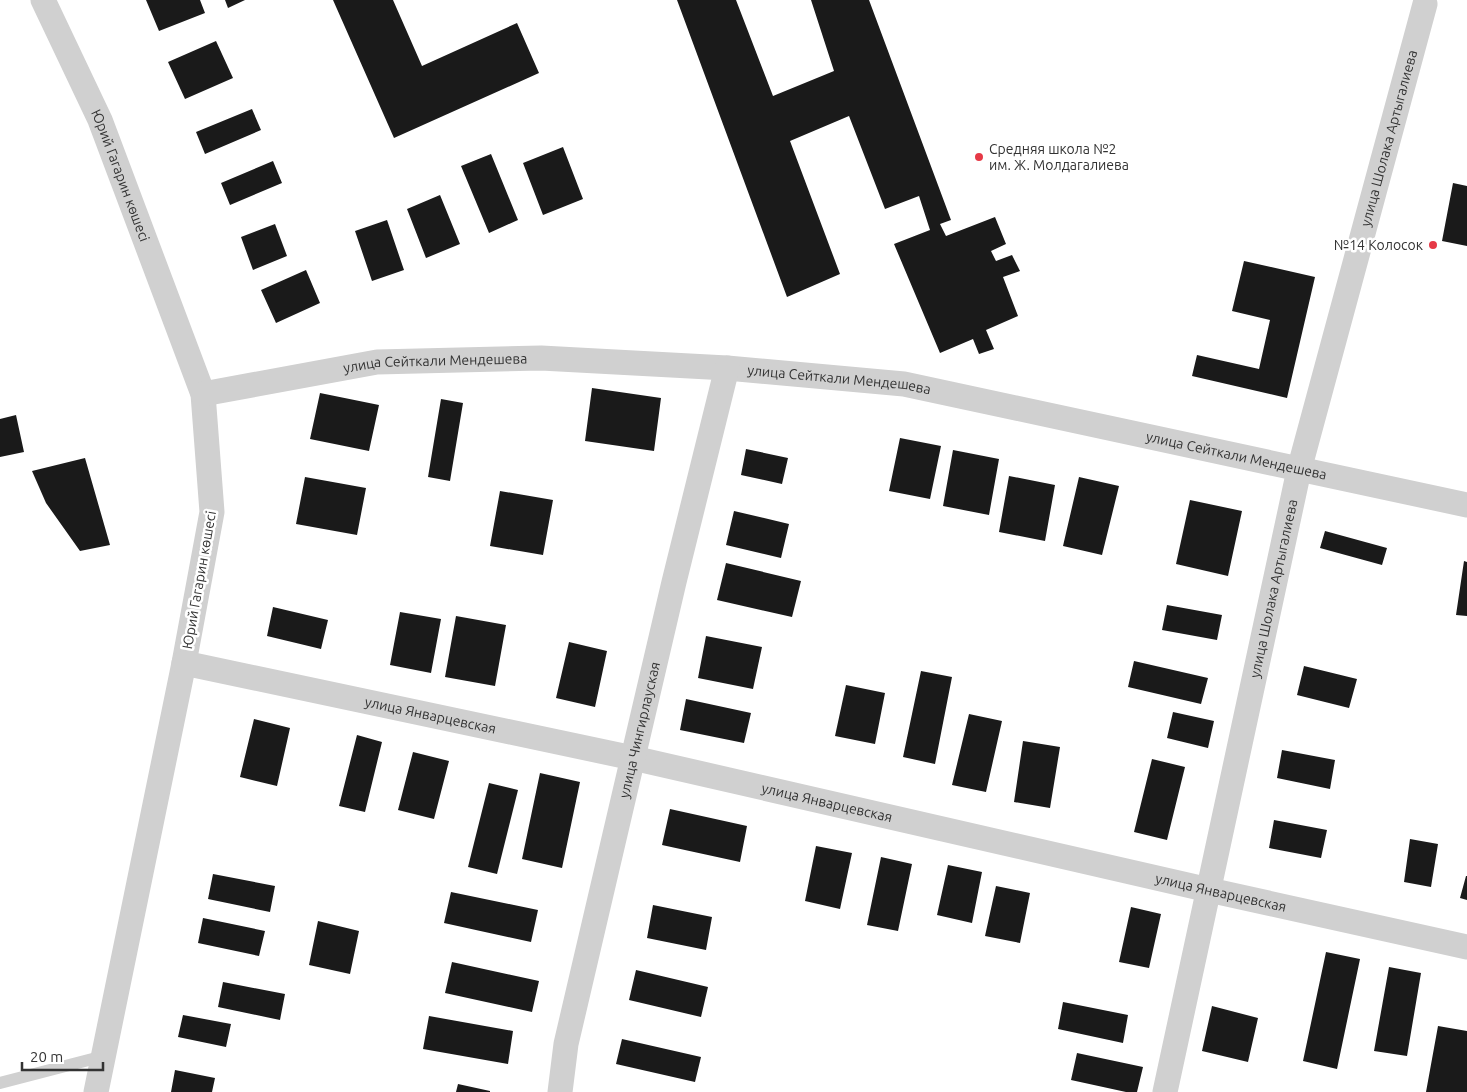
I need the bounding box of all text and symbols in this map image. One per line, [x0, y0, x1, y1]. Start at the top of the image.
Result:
street label: улица Шолака Артыгалиева [1357, 48, 1420, 228]
street label: Юрий Гагарин көшесі [88, 107, 153, 244]
place label: Средняя школа №2 им. Ж. Молдагалиева [989, 141, 1129, 173]
marker: Средняя школа №2 им. Ж. Молдагалиева [973, 151, 985, 163]
place label: №14 Колосок [1334, 237, 1423, 253]
marker: №14 Колосок [1427, 239, 1439, 251]
street label: улица Сейткали Мендешева [342, 350, 528, 376]
street label: улица Сейткали Мендешева [747, 362, 932, 398]
street label: улица Сейткали Мендешева [1145, 428, 1328, 483]
street label: улица Шолака Артыгалиева [1246, 498, 1300, 679]
street label: Юрий Гагарин көшесі [179, 510, 219, 650]
street label: улица Чингирлауская [616, 660, 663, 800]
street label: улица Январцевская [363, 693, 498, 737]
street label: улица Январцевская [760, 780, 894, 825]
street label: улица Январцевская [1154, 870, 1288, 915]
scale bar [22, 1040, 104, 1072]
text: 20 m [30, 1048, 63, 1065]

